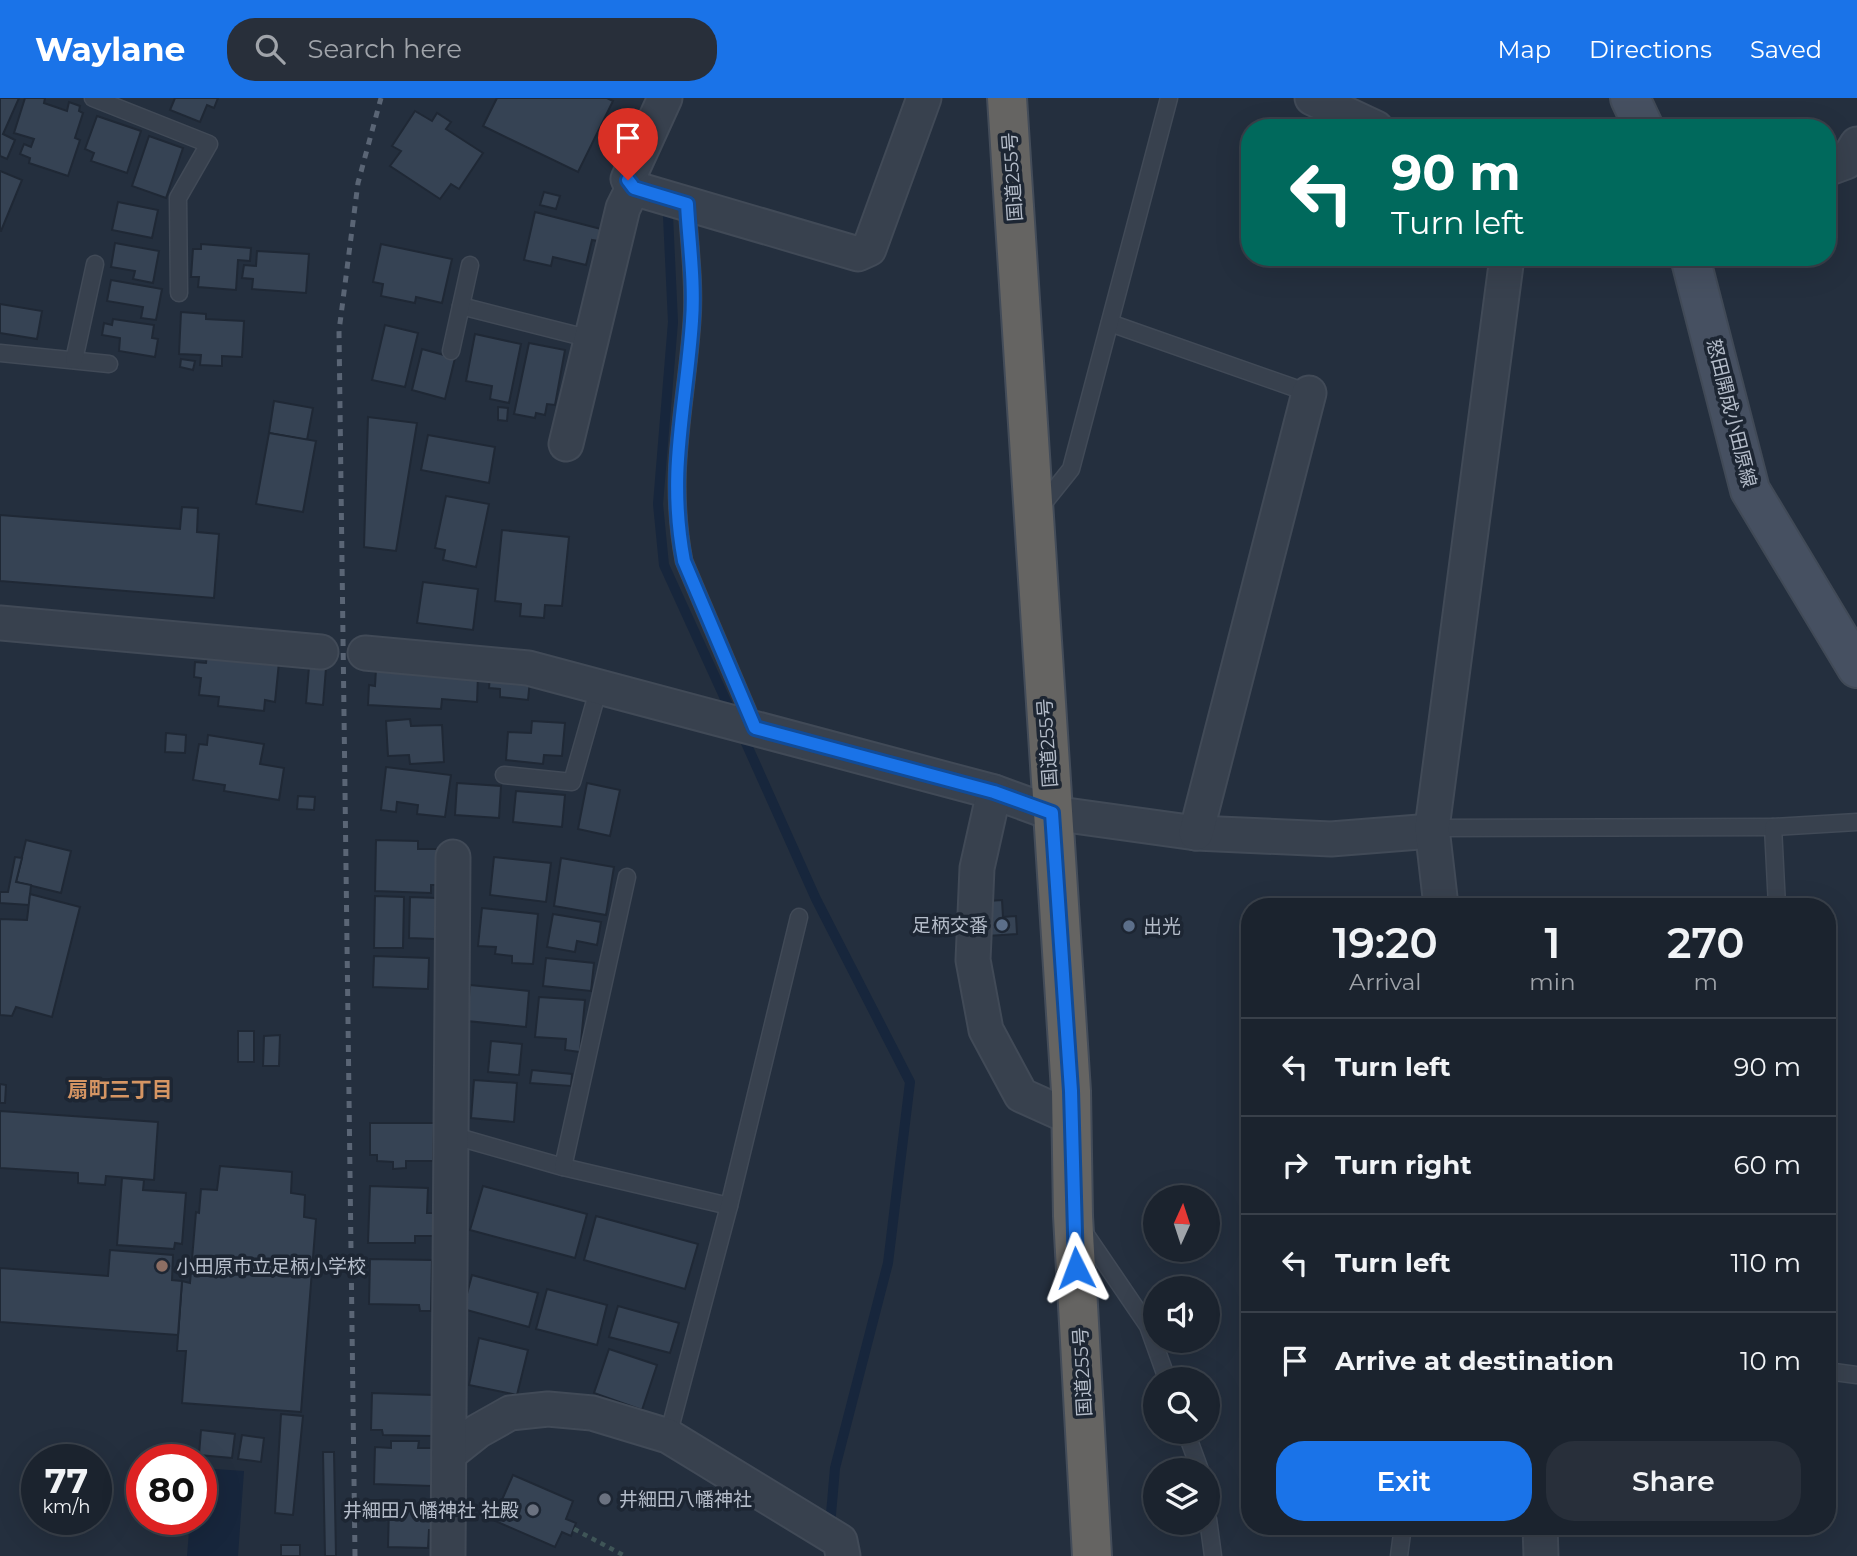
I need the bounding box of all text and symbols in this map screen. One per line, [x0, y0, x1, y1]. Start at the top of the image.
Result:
search box [227, 18, 717, 81]
text: Waylane [35, 29, 185, 69]
icon: search [251, 30, 289, 68]
text: Search here [307, 33, 462, 65]
text: Map [1498, 35, 1551, 64]
text: Directions [1589, 35, 1712, 64]
text: Saved [1750, 35, 1822, 64]
pin [598, 108, 658, 180]
icon: arrive [609, 119, 647, 157]
street label: 国道255号 [998, 132, 1027, 222]
text: 90 m [1391, 143, 1521, 202]
icon: left [1276, 147, 1367, 238]
text: Turn left [1391, 203, 1525, 242]
street label: 怒田開成小田原線 [1702, 337, 1761, 490]
street label: 国道255号 [1033, 698, 1062, 788]
place label: 足柄交番 [912, 914, 988, 937]
place label: 出光 [1143, 915, 1181, 938]
marker: 足柄交番 [994, 917, 1010, 933]
text: 19:20 [1333, 917, 1438, 969]
text: 1 [1544, 917, 1560, 969]
text: 270 [1667, 917, 1744, 969]
marker: 出光 [1121, 918, 1137, 934]
text: Arrival [1349, 968, 1421, 996]
text: min [1529, 968, 1576, 996]
text: m [1694, 968, 1718, 996]
icon: left [1276, 1048, 1314, 1086]
text: Turn left [1335, 1051, 1451, 1083]
text: 90 m [1734, 1051, 1801, 1083]
district label: 扇町三丁目 [68, 1077, 173, 1102]
icon: right [1276, 1146, 1314, 1184]
text: Turn right [1335, 1149, 1471, 1181]
text: 60 m [1734, 1149, 1801, 1181]
north arrow [1143, 1185, 1220, 1262]
map controls [1143, 1185, 1220, 1535]
position arrow [1039, 1231, 1113, 1305]
icon: left [1276, 1244, 1314, 1282]
text: Turn left [1335, 1247, 1451, 1279]
text: 110 m [1731, 1247, 1801, 1279]
place label: 小田原市立足柄小学校 [176, 1255, 366, 1278]
marker: 小田原市立足柄小学校 [154, 1258, 170, 1274]
button: sound [1143, 1276, 1220, 1353]
street label: 国道255号 [1069, 1327, 1096, 1417]
icon: arrive [1276, 1342, 1314, 1380]
text: Arrive at destination [1335, 1345, 1614, 1377]
text: 10 m [1740, 1345, 1801, 1377]
button: search [1143, 1367, 1220, 1444]
button: Exit [1276, 1441, 1532, 1521]
button: Share [1546, 1441, 1801, 1521]
speed limit sign: 80 [126, 1444, 217, 1535]
button: layers [1143, 1458, 1220, 1535]
text: 77 [45, 1459, 88, 1502]
place label: 井細田八幡神社 [619, 1488, 752, 1511]
marker: 井細田八幡神社 [597, 1491, 613, 1507]
text: km/h [42, 1496, 91, 1518]
place label: 井細田八幡神社 社殿 [343, 1499, 519, 1522]
marker: 井細田八幡神社 社殿 [525, 1502, 541, 1518]

